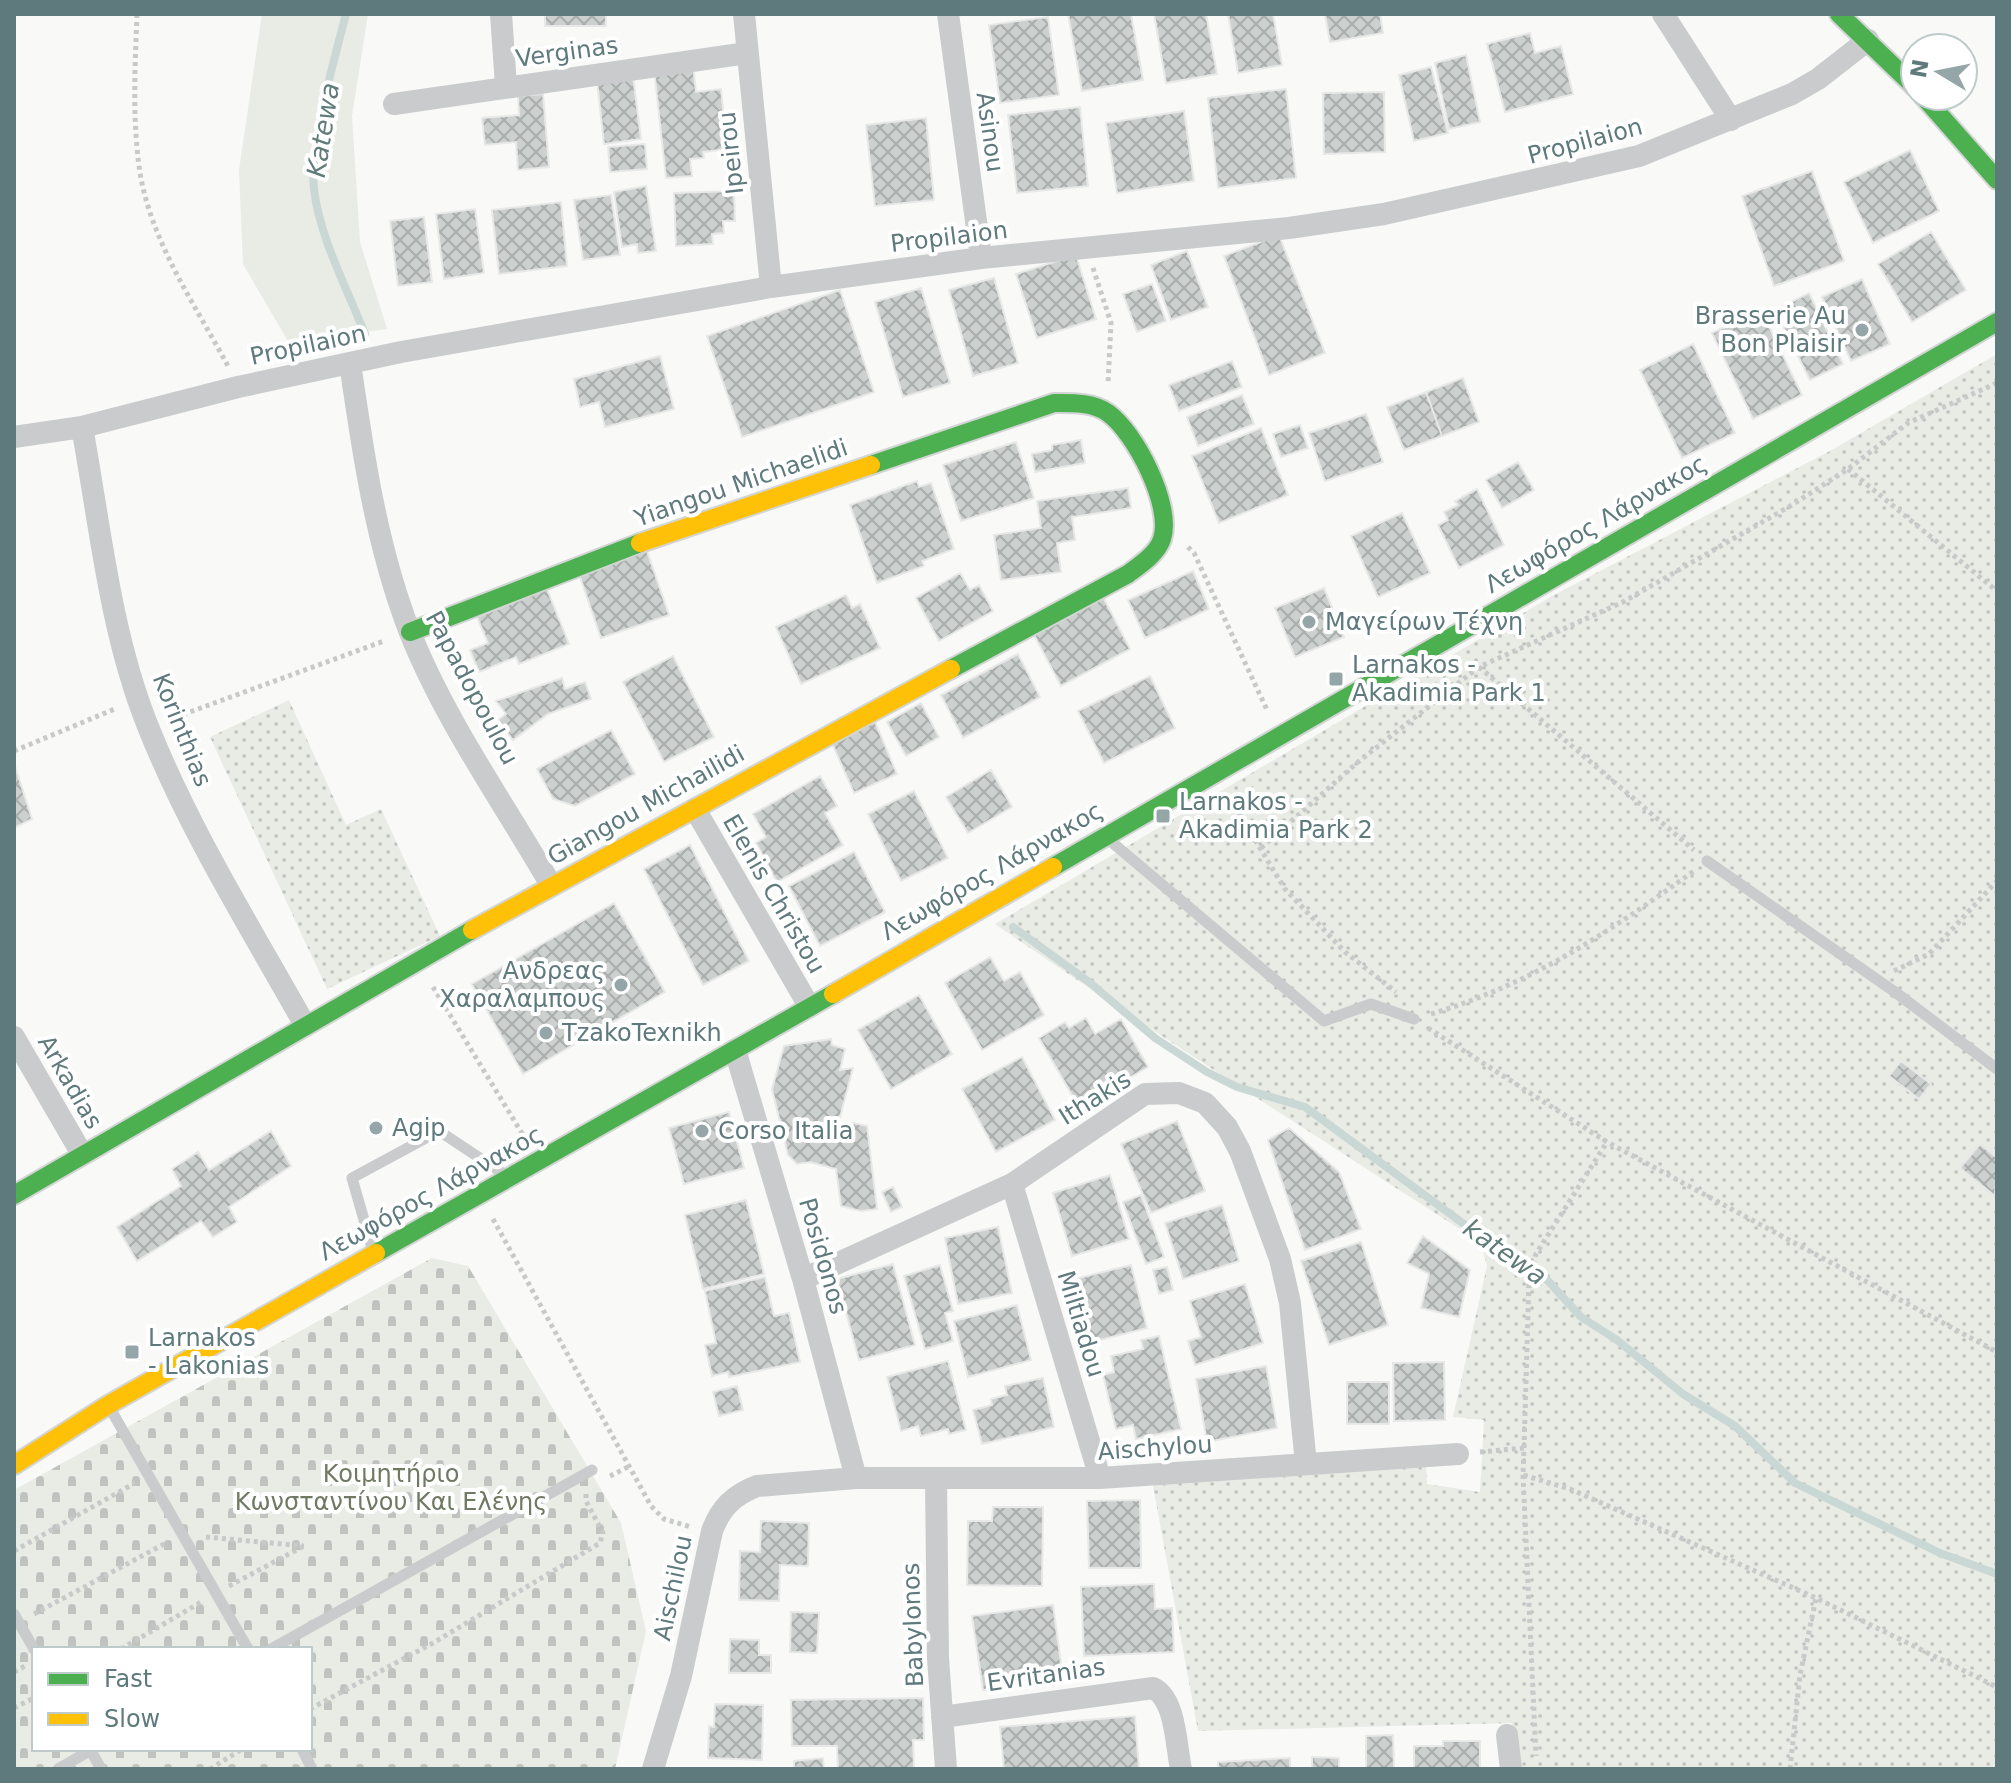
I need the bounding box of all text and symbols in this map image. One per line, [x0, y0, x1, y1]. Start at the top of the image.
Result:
street label: Verginas [514, 31, 620, 73]
north arrow [1899, 32, 1979, 112]
text: N [1906, 57, 1934, 80]
water label: Katewa [301, 81, 345, 179]
street label: Asinou [971, 90, 1009, 174]
street label: Ipeirou [713, 110, 749, 196]
street label: Propilaion [1524, 112, 1646, 170]
street label: Propilaion [889, 216, 1009, 258]
place label: Brasserie Au Bon Plaisir [1695, 302, 1846, 358]
street label: Propilaion [247, 319, 369, 371]
marker: Brasserie Au Bon Plaisir [1853, 321, 1871, 339]
street label: Yiangou Michaelidi [630, 433, 851, 533]
street label: Λεωφόρος Λάρνακος [1480, 449, 1712, 599]
street label: Papadopoulou [420, 607, 524, 769]
place label: Μαγείρων Τέχνη [1325, 608, 1523, 636]
marker: Μαγείρων Τέχνη [1300, 613, 1318, 631]
place label: Larnakos - Akadimia Park 1 [1352, 651, 1546, 707]
street label: Korinthias [147, 669, 217, 791]
marker: Larnakos - Akadimia Park 1 [1327, 670, 1345, 688]
street label: Giangou Michailidi [543, 739, 749, 871]
place label: Larnakos - Akadimia Park 2 [1179, 788, 1373, 844]
street label: Λεωφόρος Λάρνακος [876, 796, 1108, 946]
marker: Larnakos - Akadimia Park 2 [1154, 807, 1172, 825]
street label: Elenis Christou [717, 810, 831, 978]
place label: Ανδρεας Χαραλαμπους [439, 957, 605, 1013]
marker: Ανδρεας Χαραλαμπους [612, 976, 630, 994]
place label: TzakoTexnikh [561, 1019, 722, 1047]
marker: TzakoTexnikh [537, 1024, 555, 1042]
street label: Arkadias [32, 1030, 108, 1134]
street label: Ithakis [1054, 1065, 1136, 1131]
place label: Agip [392, 1114, 446, 1142]
place label: Corso Italia [718, 1117, 853, 1145]
marker: Agip [367, 1119, 385, 1137]
street label: Λεωφόρος Λάρνακος [314, 1120, 548, 1266]
marker: Corso Italia [693, 1122, 711, 1140]
street label: Posidonos [793, 1195, 853, 1317]
water label: katewa [1458, 1213, 1552, 1291]
street label: Miltiadou [1052, 1267, 1110, 1381]
place label: Larnakos - Lakonias [148, 1324, 269, 1380]
marker: Larnakos - Lakonias [123, 1343, 141, 1361]
street label: Aischylou [1097, 1430, 1213, 1466]
park label: Κοιμητήριο Κωνσταντίνου Και Ελένης [235, 1460, 547, 1516]
street label: Aischilou [648, 1533, 698, 1643]
street label: Babylonos [897, 1562, 929, 1688]
legend [32, 1647, 312, 1751]
street label: Evritanias [985, 1653, 1107, 1697]
text: Fast [104, 1665, 152, 1693]
text: Slow [104, 1705, 160, 1733]

